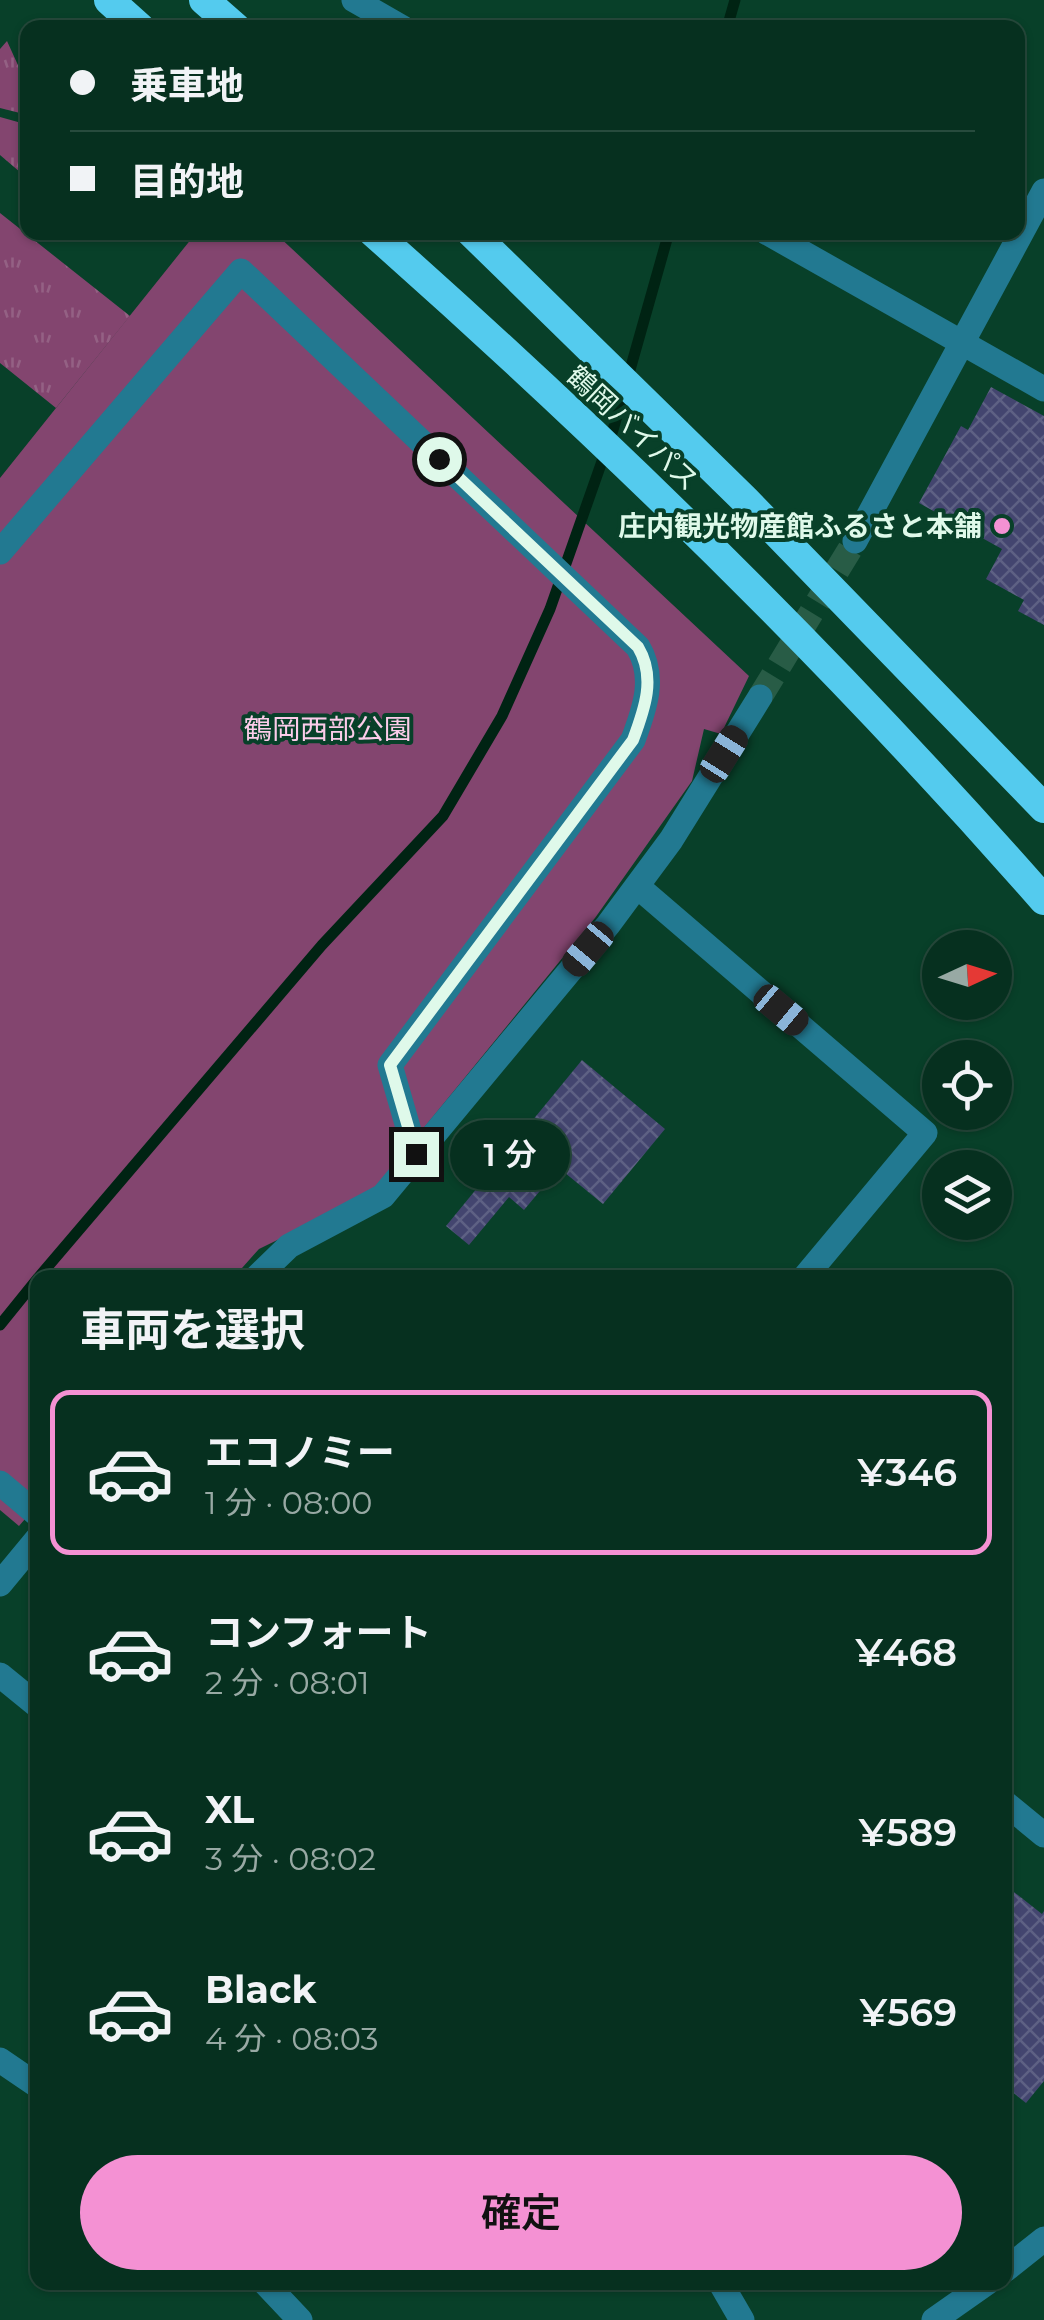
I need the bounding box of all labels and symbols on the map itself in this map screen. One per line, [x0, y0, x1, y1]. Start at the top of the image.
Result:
street label: 鶴岡バイパス [560, 358, 706, 498]
route start [417, 437, 462, 482]
place label: 庄内観光物産館ふるさと本舗 [618, 509, 982, 543]
marker: 庄内観光物産館ふるさと本舗 [991, 515, 1013, 537]
park label: 鶴岡西部公園 [244, 712, 412, 746]
car [695, 721, 753, 787]
car [557, 916, 619, 982]
north arrow [922, 930, 1012, 1020]
car [748, 979, 814, 1041]
callout: 1 分 [451, 1119, 571, 1189]
route end [394, 1132, 439, 1177]

